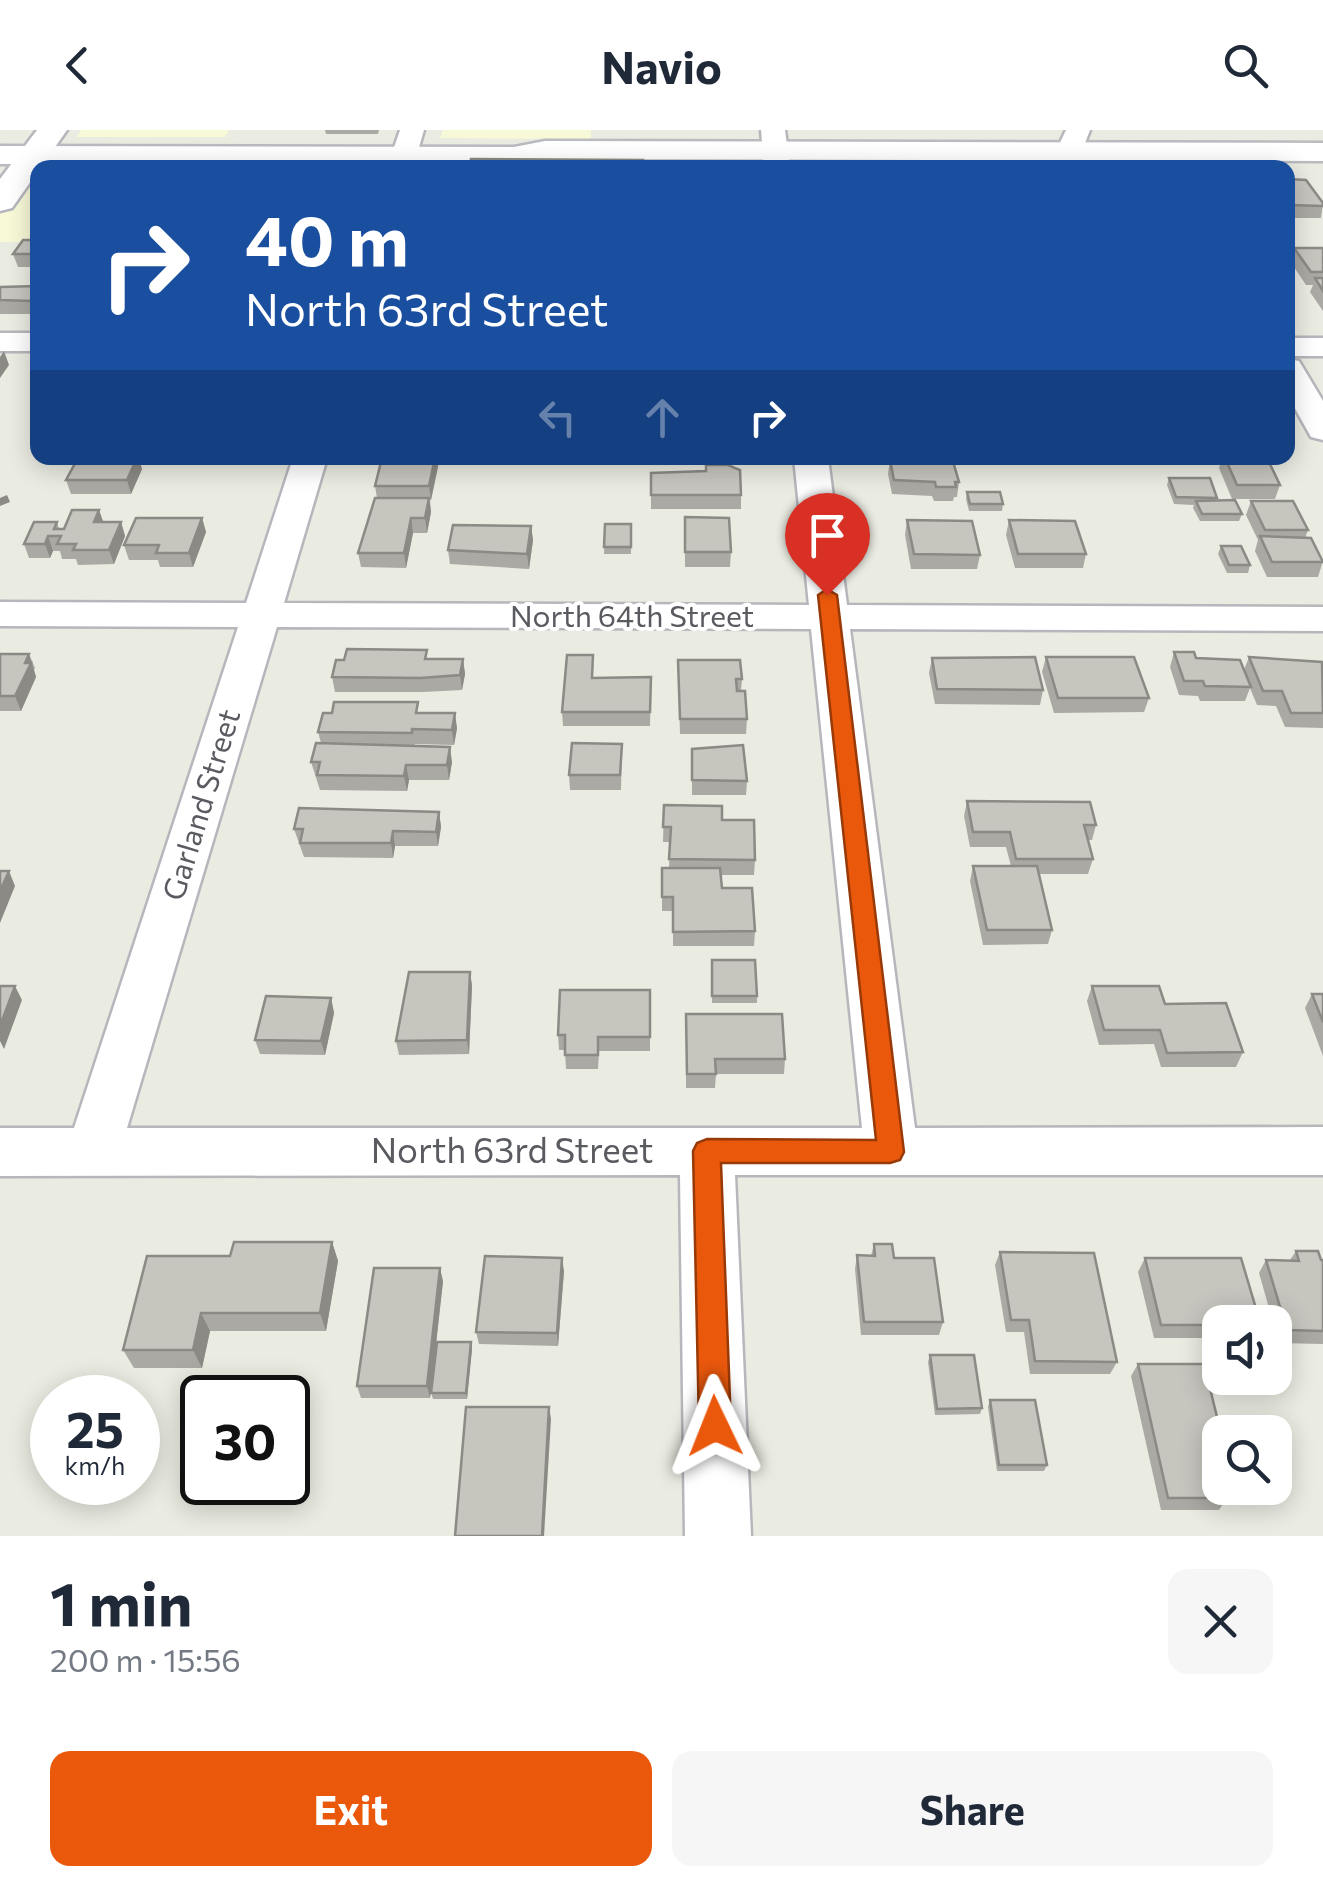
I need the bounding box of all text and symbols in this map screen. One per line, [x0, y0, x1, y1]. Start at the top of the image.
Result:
icon: back [50, 38, 105, 93]
text: Navio [601, 38, 722, 93]
icon: search [1218, 38, 1273, 93]
text: 40 m [245, 195, 409, 280]
icon: right [80, 200, 210, 330]
text: North 63rd Street [245, 280, 609, 335]
icon: left [530, 390, 585, 445]
icon: ahead [635, 390, 690, 445]
icon: right [740, 390, 795, 445]
pin [785, 493, 870, 596]
icon: arrive [800, 508, 855, 563]
street label: North 64th Street [510, 596, 754, 633]
street label: Garland Street [153, 704, 246, 904]
street label: North 63rd Street [371, 1127, 653, 1170]
map controls [1202, 1305, 1292, 1505]
button: sound [1202, 1305, 1292, 1395]
position arrow [663, 1374, 767, 1478]
speed limit sign: 30 [180, 1375, 310, 1505]
text: 25 [66, 1397, 124, 1458]
button: search [1202, 1415, 1292, 1505]
text: km/h [65, 1450, 125, 1480]
text: 1 min [50, 1565, 192, 1638]
button: close [1168, 1569, 1273, 1674]
text: 200 m · 15:56 [50, 1639, 241, 1679]
button: Exit [50, 1751, 652, 1866]
button: Share [672, 1751, 1273, 1866]

